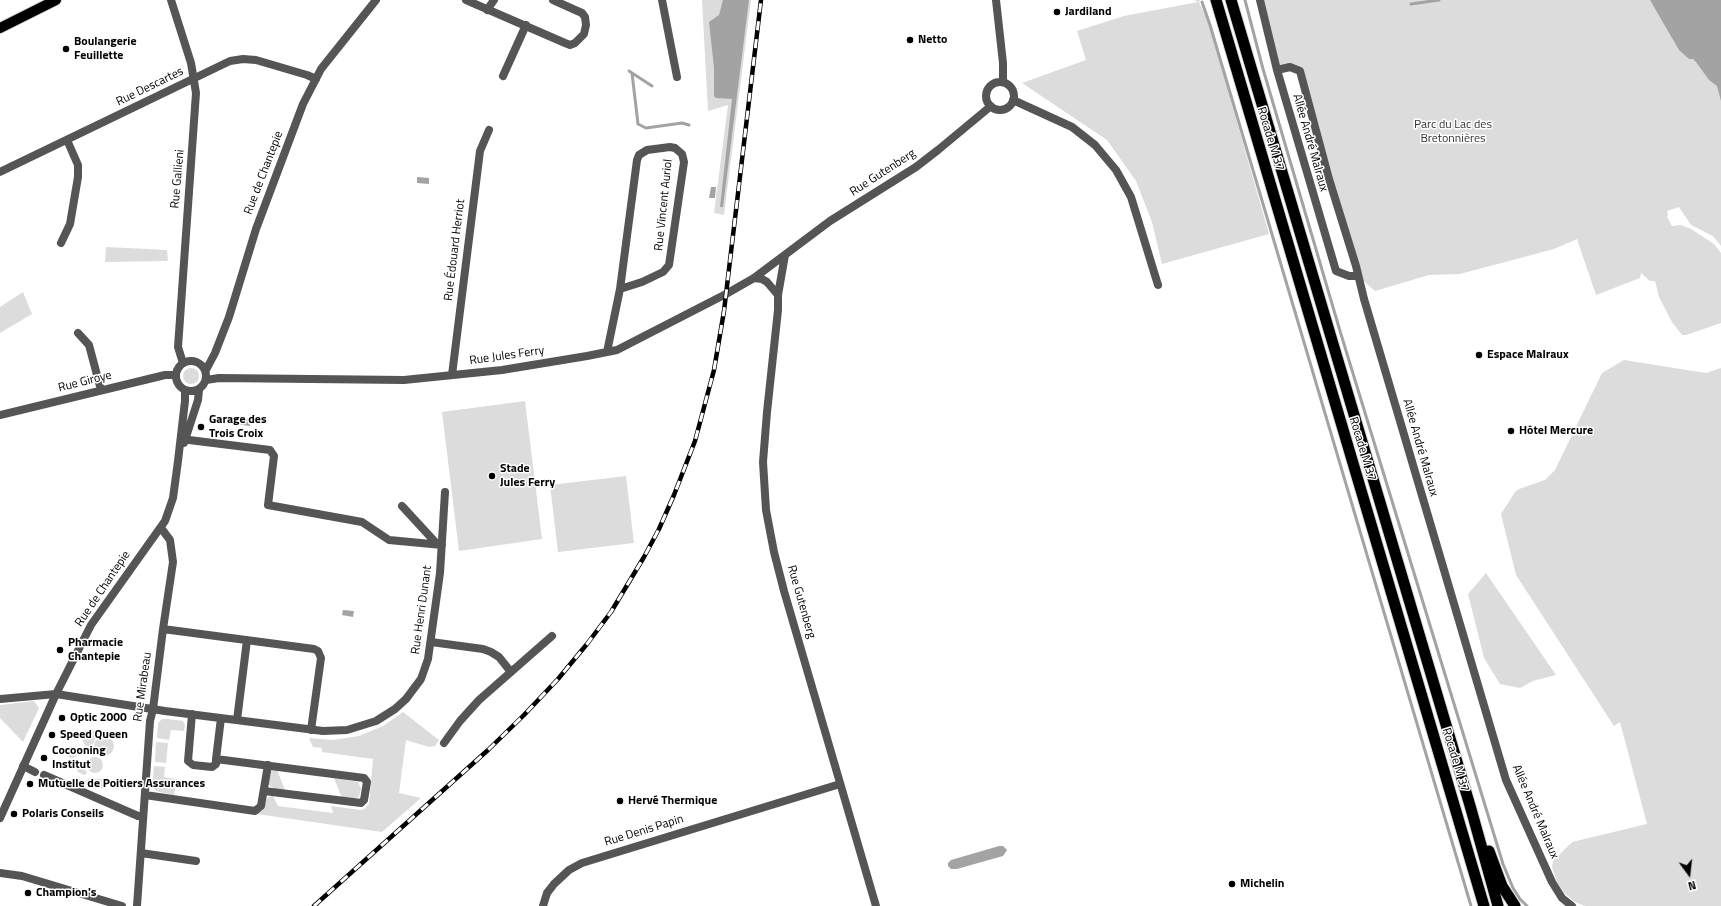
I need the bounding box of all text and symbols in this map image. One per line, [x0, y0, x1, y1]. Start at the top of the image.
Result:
place label: Jardiland [1065, 5, 1111, 19]
marker: Jardiland [1052, 7, 1062, 17]
place label: Netto [918, 33, 947, 47]
place label: Boulangerie Feuillette [74, 35, 137, 63]
marker: Netto [905, 35, 915, 45]
marker: Boulangerie Feuillette [61, 44, 71, 54]
street label: Rue Descartes [114, 65, 186, 109]
street label: Allée André Malraux [1289, 92, 1331, 194]
street label: Rocade M 37 [1253, 105, 1287, 173]
park label: Parc du Lac des Bretonnières [1414, 118, 1492, 146]
street label: Rue de Chantepie [241, 129, 287, 217]
street label: Rue Gutenberg [847, 146, 919, 200]
street label: Rue Gallieni [168, 149, 188, 209]
street label: Rue Vincent Auriol [652, 158, 676, 252]
street label: Rue Édouard Herriot [442, 198, 468, 302]
street label: Rue Jules Ferry [469, 344, 545, 368]
place label: Espace Malraux [1487, 348, 1569, 362]
marker: Espace Malraux [1474, 350, 1484, 360]
street label: Rue Giroye [57, 368, 113, 396]
street label: Allée André Malraux [1399, 397, 1441, 499]
place label: Garage des Trois Croix [209, 413, 267, 441]
street label: Rocade M 37 [1345, 415, 1379, 483]
marker: Garage des Trois Croix [196, 422, 206, 432]
place label: Hôtel Mercure [1519, 424, 1593, 438]
marker: Hôtel Mercure [1506, 426, 1516, 436]
place label: Stade Jules Ferry [500, 462, 555, 490]
marker: Stade Jules Ferry [487, 471, 497, 481]
street label: Rue de Chantepie [72, 548, 134, 630]
street label: Rue Gutenberg [784, 564, 818, 640]
street label: Rue Henri Dunant [409, 565, 435, 655]
place label: Pharmacie Chantepie [68, 636, 123, 664]
marker: Pharmacie Chantepie [55, 645, 65, 655]
street label: Rue Mirabeau [131, 651, 155, 723]
place label: Optic 2000 [70, 711, 127, 725]
marker: Optic 2000 [57, 713, 67, 723]
street label: Rocade M 37 [1438, 726, 1472, 794]
place label: Speed Queen [60, 728, 128, 742]
marker: Speed Queen [47, 730, 57, 740]
place label: Cocooning Institut [52, 744, 106, 772]
marker: Cocooning Institut [39, 753, 49, 763]
street label: Allée André Malraux [1509, 763, 1561, 861]
place label: Mutuelle de Poitiers Assurances [38, 777, 205, 791]
marker: Mutuelle de Poitiers Assurances [25, 779, 35, 789]
place label: Hervé Thermique [628, 794, 717, 808]
marker: Hervé Thermique [615, 796, 625, 806]
place label: Polaris Conseils [22, 807, 104, 821]
marker: Polaris Conseils [9, 809, 19, 819]
street label: Rue Denis Papin [603, 812, 685, 850]
north arrow [1669, 854, 1709, 894]
place label: Michelin [1240, 877, 1284, 891]
text: N [1686, 877, 1698, 894]
marker: Michelin [1227, 879, 1237, 889]
place label: Champion's [36, 886, 96, 900]
marker: Champion's [23, 888, 33, 898]

